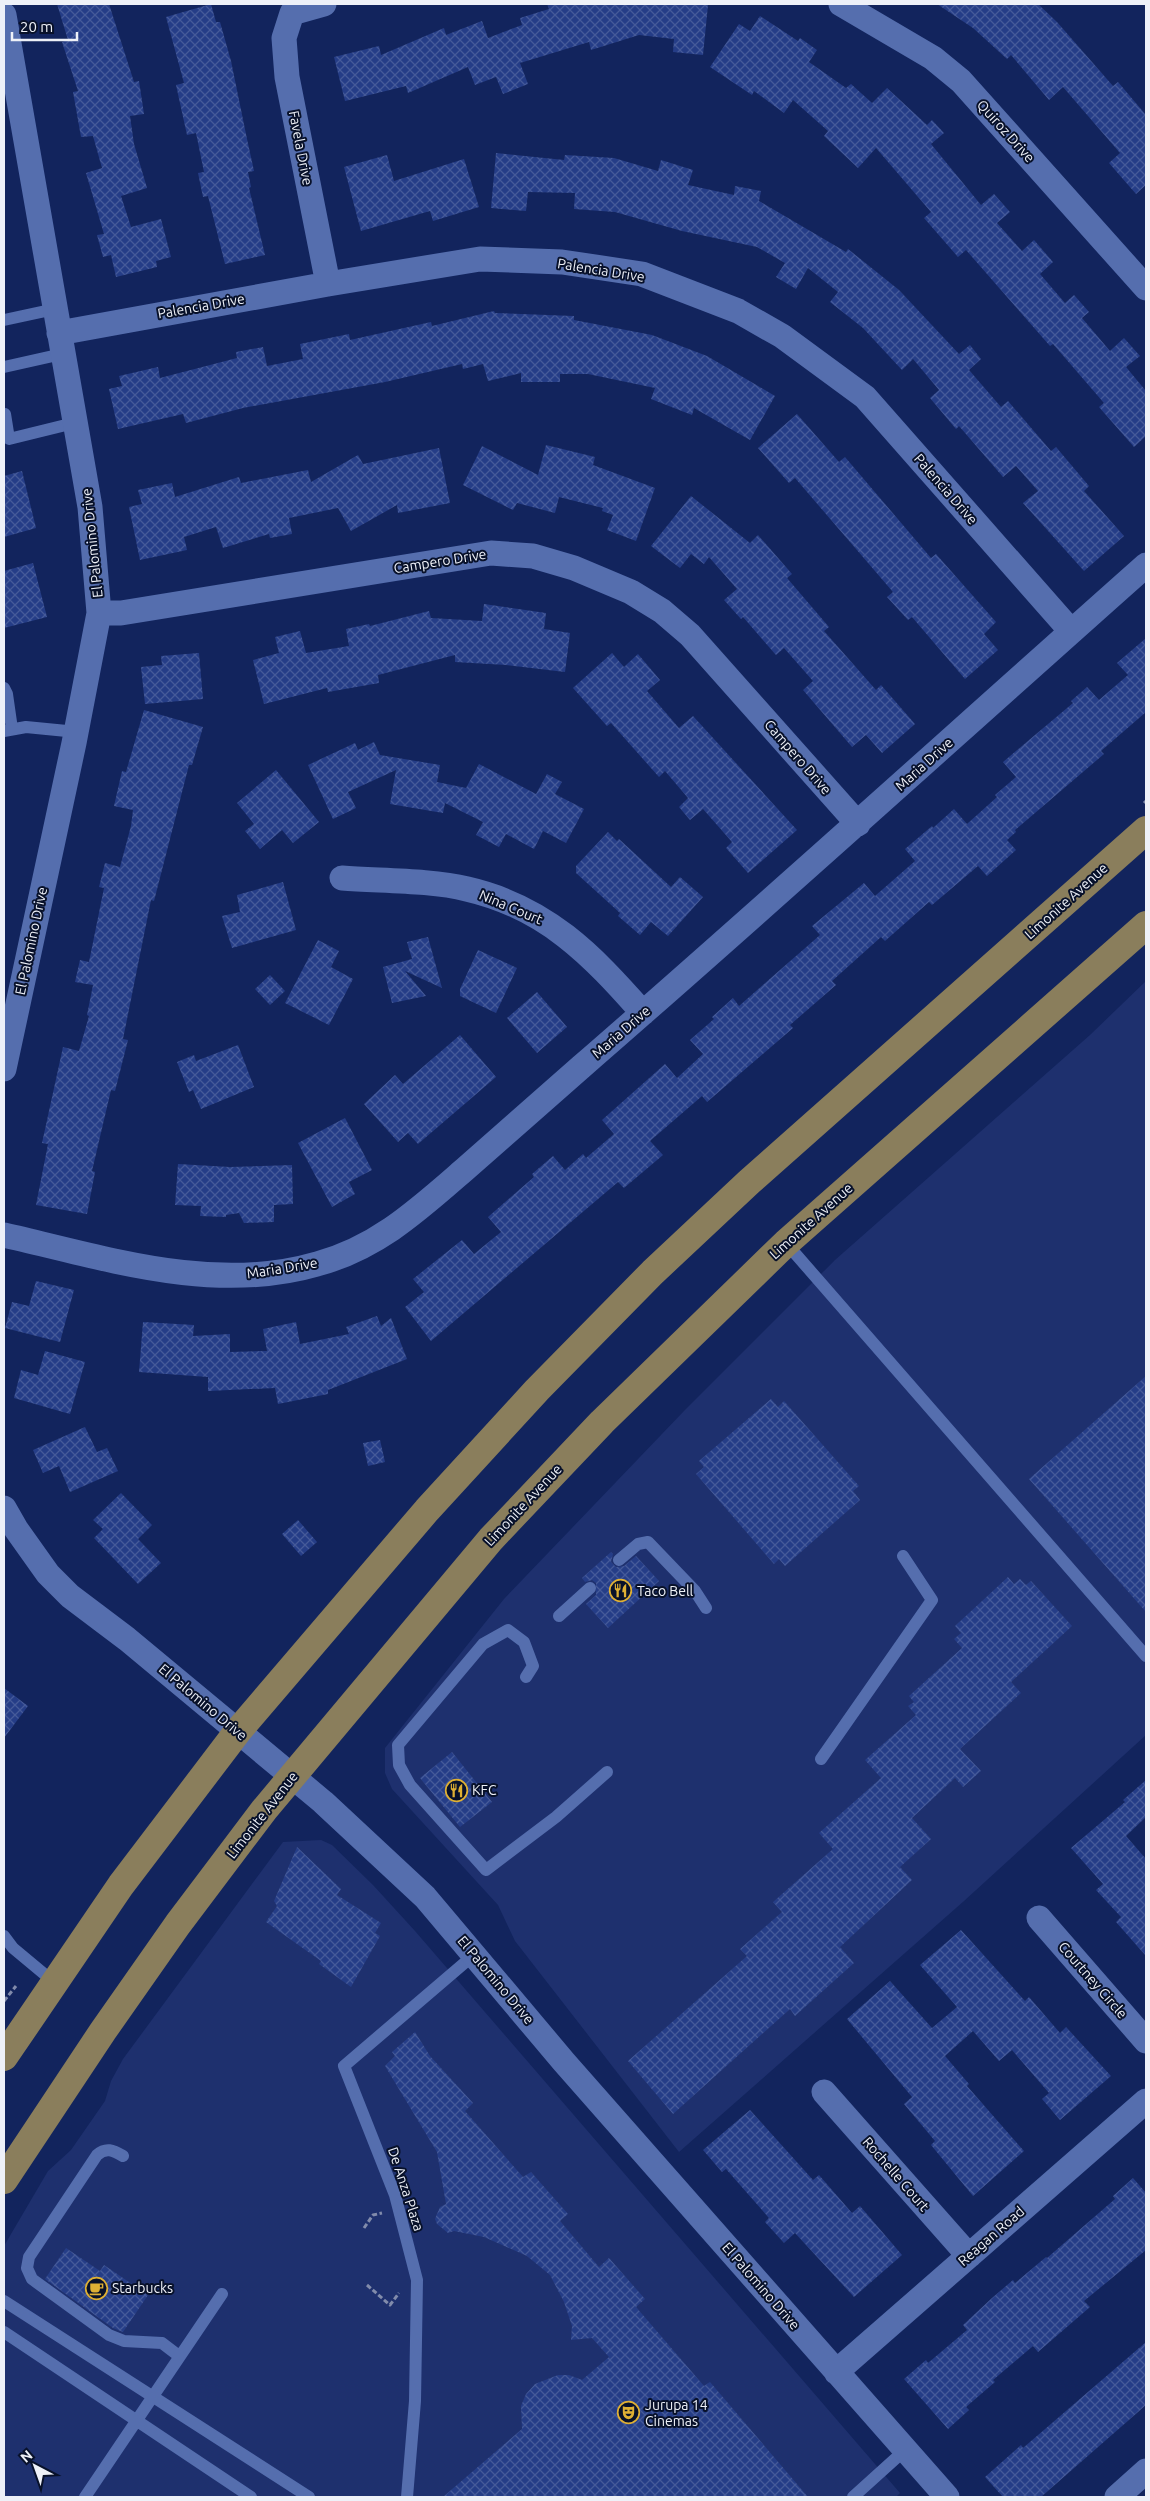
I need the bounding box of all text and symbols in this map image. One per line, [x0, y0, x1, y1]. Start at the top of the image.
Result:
scale bar [12, 10, 78, 42]
text: 20 m [20, 18, 53, 35]
street label: Quiroz Drive [974, 97, 1038, 165]
street label: Favela Drive [286, 109, 316, 187]
street label: Palencia Drive [556, 255, 646, 285]
street label: Palencia Drive [156, 290, 246, 322]
street label: Palencia Drive [911, 450, 981, 528]
street label: El Palomino Drive [78, 487, 106, 599]
street label: Campero Drive [393, 546, 487, 576]
street label: Campero Drive [761, 716, 835, 798]
street label: Maria Drive [892, 734, 956, 794]
street label: Limonite Avenue [1021, 860, 1111, 942]
street label: El Palomino Drive [12, 886, 50, 996]
street label: Nina Court [477, 886, 546, 928]
street label: Maria Drive [589, 1002, 653, 1062]
street label: Limonite Avenue [766, 1180, 856, 1262]
street label: Maria Drive [245, 1254, 319, 1282]
street label: Limonite Avenue [481, 1461, 565, 1549]
restaurant icon: Taco Bell [609, 1579, 633, 1603]
place label: Taco Bell [637, 1583, 694, 1599]
street label: El Palomino Drive [156, 1661, 250, 1743]
street label: Limonite Avenue [223, 1768, 301, 1862]
restaurant icon: KFC [444, 1778, 468, 1802]
place label: KFC [472, 1782, 497, 1798]
street label: El Palomino Drive [455, 1933, 537, 2027]
street label: Courtney Circle [1055, 1938, 1131, 2022]
street label: Rochelle Court [859, 2134, 933, 2215]
street label: De Anza Plaza [385, 2145, 427, 2233]
street label: Reagan Road [955, 2203, 1027, 2269]
street label: El Palomino Drive [719, 2239, 803, 2333]
cafe icon: Starbucks [84, 2276, 108, 2300]
place label: Starbucks [112, 2280, 173, 2296]
place label: Jurupa 14 Cinemas [645, 2397, 708, 2429]
theatre icon: Jurupa 14 Cinemas [617, 2401, 641, 2425]
north arrow [10, 2441, 60, 2491]
text: N [17, 2447, 36, 2466]

